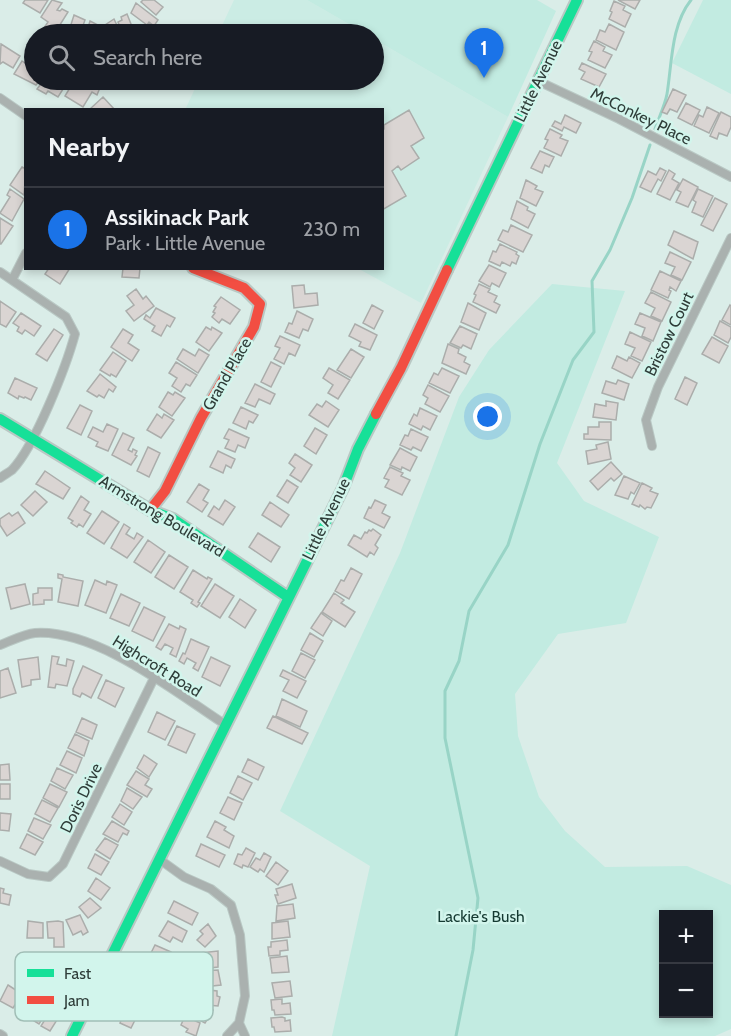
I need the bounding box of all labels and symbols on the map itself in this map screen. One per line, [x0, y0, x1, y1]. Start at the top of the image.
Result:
pin: 1 [464, 28, 504, 78]
street label: Little Avenue [510, 37, 566, 125]
street label: McConkey Place [588, 83, 694, 149]
street label: Bristow Court [641, 288, 698, 379]
street label: Grand Place [199, 334, 255, 414]
your location [473, 402, 502, 431]
street label: Armstrong Boulevard [96, 471, 228, 561]
street label: Little Avenue [298, 475, 354, 563]
street label: Highcroft Road [109, 631, 205, 701]
street label: Doris Drive [56, 760, 106, 836]
park label: Lackie's Bush [437, 907, 525, 926]
legend [15, 952, 213, 1021]
text: Fast [64, 964, 92, 983]
text: Jam [63, 991, 90, 1010]

